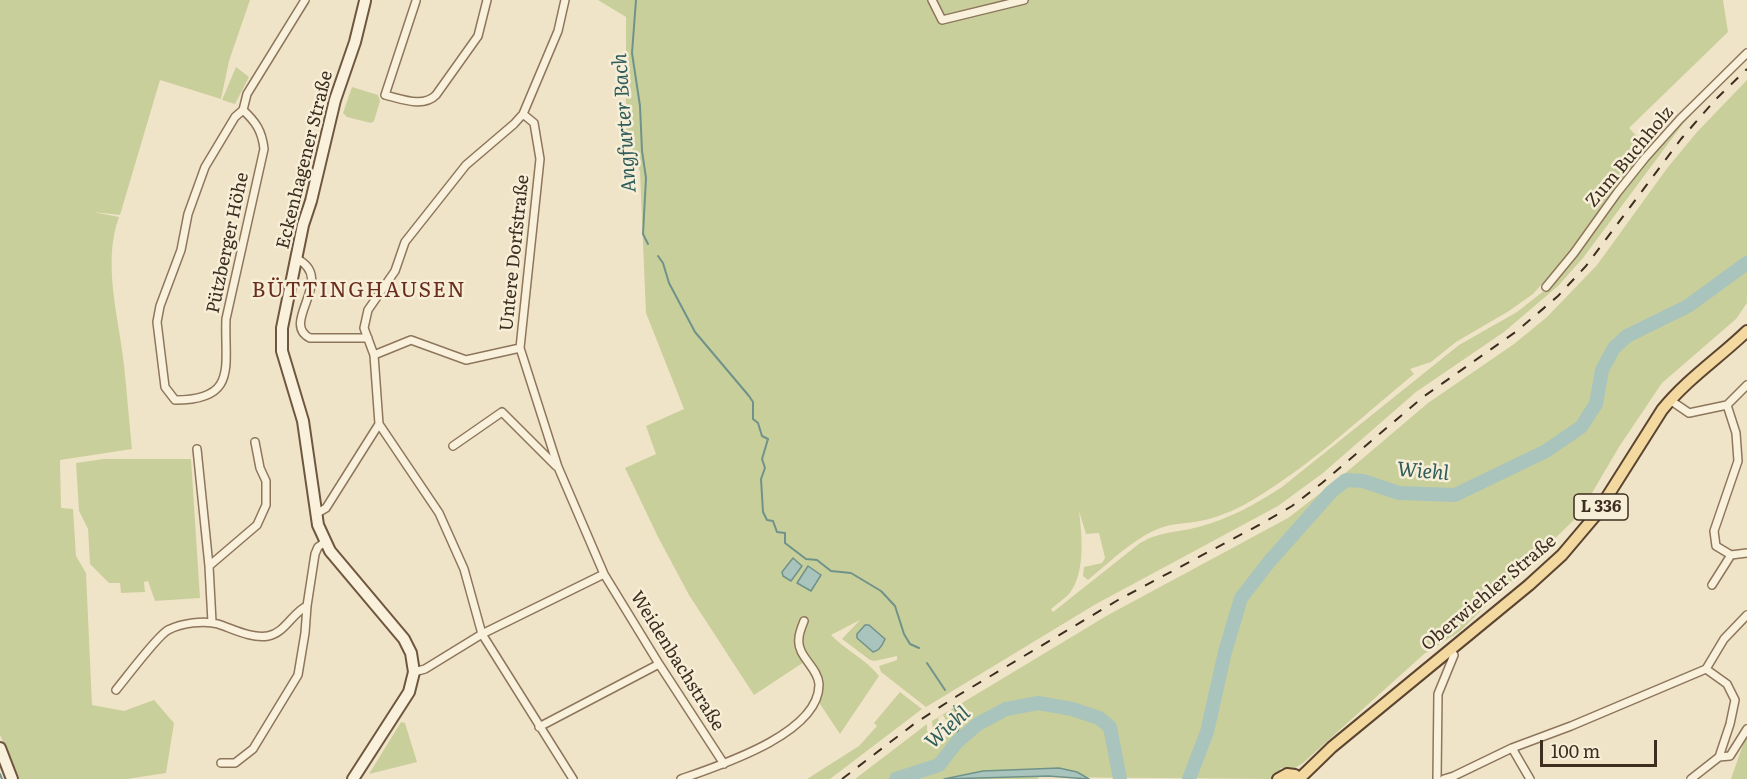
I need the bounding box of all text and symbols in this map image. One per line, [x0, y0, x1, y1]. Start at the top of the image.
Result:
water label: Angfurter Bach [608, 52, 642, 194]
street label: Eckenhagener Straße [272, 69, 338, 251]
street label: Zum Buchholz [1582, 102, 1678, 212]
street label: Pützberger Höhe [203, 171, 253, 315]
street label: Untere Dorfstraße [496, 174, 534, 332]
district label: BÜTTINGHAUSEN [252, 278, 466, 304]
water label: Wiehl [1396, 458, 1450, 486]
road number: L 336 [1574, 494, 1628, 520]
street label: Oberwiehler Straße [1417, 530, 1561, 656]
street label: Weidenbachstraße [625, 587, 729, 735]
water label: Wiehl [921, 702, 975, 754]
scale bar [1543, 728, 1660, 766]
text: 100 m [1551, 737, 1600, 764]

